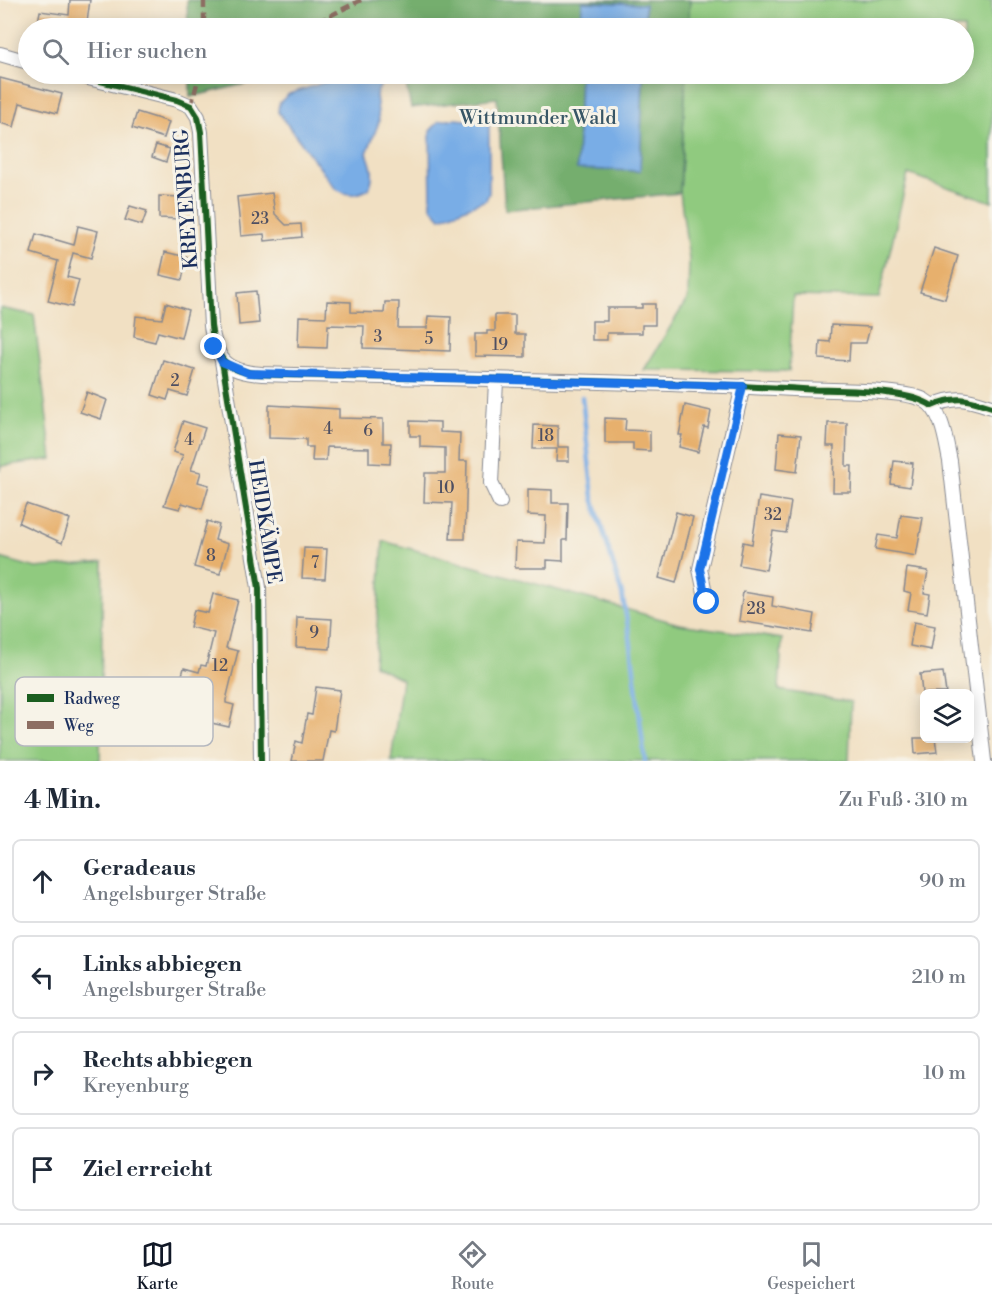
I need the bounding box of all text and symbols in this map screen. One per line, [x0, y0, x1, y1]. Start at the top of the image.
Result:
search box [18, 18, 974, 84]
icon: search [39, 35, 72, 68]
text: Hier suchen [87, 38, 207, 65]
park label: Wittmunder Wald [458, 106, 617, 131]
street label: KREYENBURG [170, 128, 204, 270]
house number: 23 [251, 209, 269, 229]
house number: 3 [374, 327, 383, 347]
house number: 5 [425, 329, 434, 349]
route end [200, 333, 226, 359]
house number: 19 [492, 335, 508, 355]
house number: 2 [170, 371, 180, 391]
house number: 4 [323, 419, 333, 439]
house number: 6 [363, 421, 373, 441]
house number: 18 [538, 426, 554, 446]
house number: 4 [184, 430, 194, 450]
street label: HEIDKÄMPE [242, 458, 287, 586]
house number: 10 [438, 478, 455, 498]
house number: 32 [764, 505, 782, 525]
house number: 8 [206, 546, 216, 566]
house number: 7 [311, 553, 319, 573]
route start [693, 588, 719, 614]
house number: 28 [747, 599, 766, 619]
house number: 9 [309, 623, 319, 643]
house number: 12 [212, 656, 228, 676]
legend [15, 677, 213, 746]
text: Radweg [64, 689, 121, 709]
map controls [920, 689, 974, 743]
button: layers [920, 689, 974, 743]
text: Weg [63, 716, 95, 736]
text: 4 Min. [24, 784, 101, 816]
text: Zu Fuß · 310 m [839, 788, 968, 813]
text: Geradeaus [83, 855, 196, 882]
icon: ahead [26, 865, 59, 898]
text: 90 m [919, 869, 966, 894]
text: Angelsburger Straße [83, 882, 266, 907]
text: Links abbiegen [83, 951, 242, 978]
icon: left [26, 961, 59, 994]
text: 210 m [911, 965, 966, 990]
text: Angelsburger Straße [83, 978, 266, 1003]
text: Rechts abbiegen [83, 1047, 253, 1074]
icon: right [26, 1057, 59, 1090]
text: 10 m [923, 1061, 966, 1086]
text: Kreyenburg [83, 1074, 189, 1099]
icon: arrive [26, 1153, 59, 1186]
text: Ziel erreicht [83, 1156, 212, 1183]
tab: Karte [137, 1238, 178, 1294]
tab: Route [451, 1238, 494, 1294]
tab: Gespeichert [767, 1238, 855, 1294]

